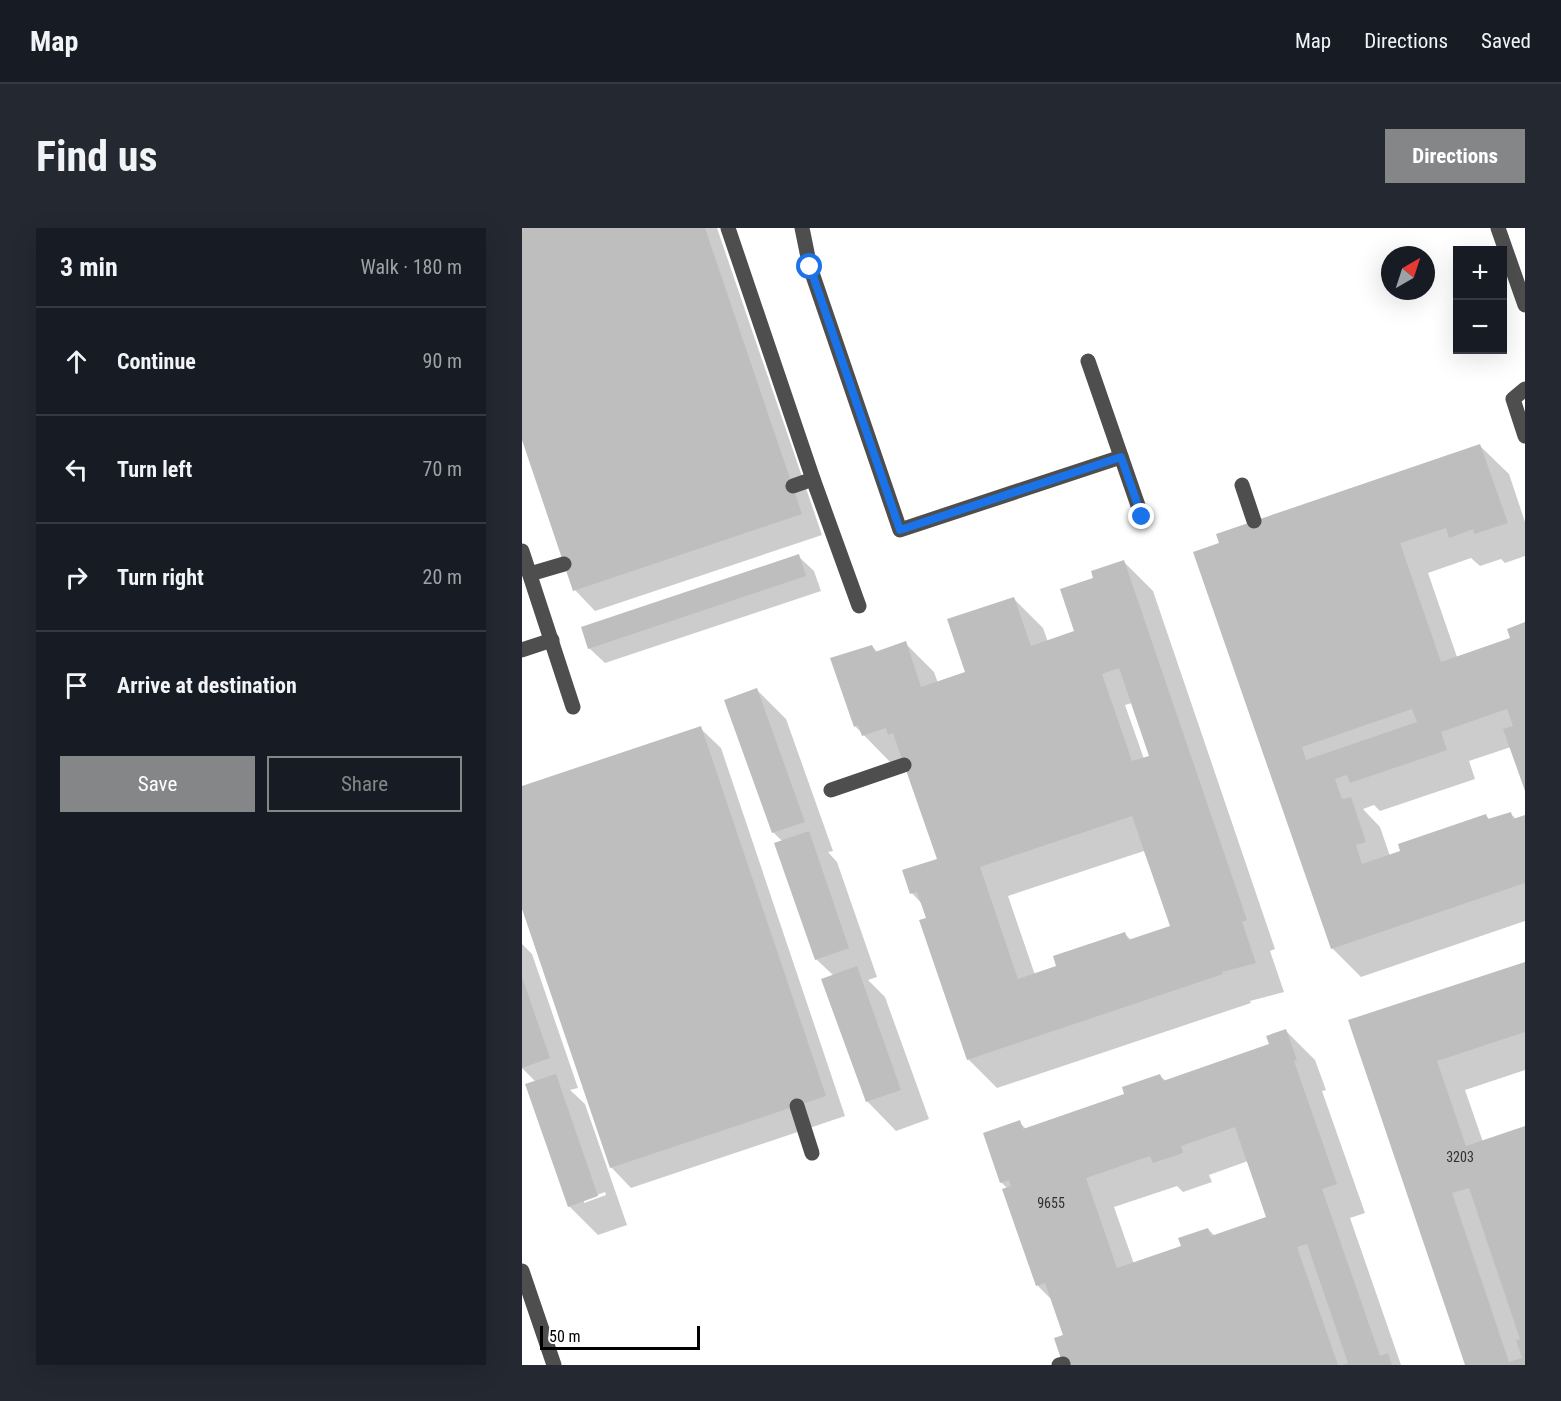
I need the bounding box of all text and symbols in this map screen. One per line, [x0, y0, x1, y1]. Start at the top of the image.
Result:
text: Map [30, 25, 78, 58]
text: Map [1295, 29, 1331, 53]
text: Directions [1364, 29, 1448, 53]
text: Saved [1481, 29, 1531, 53]
button: Directions [1385, 129, 1525, 183]
text: Find us [36, 132, 157, 181]
north arrow [1381, 246, 1435, 300]
map controls [1453, 246, 1507, 354]
button: + [1453, 246, 1507, 300]
text: 3 min [60, 252, 118, 282]
route start [796, 253, 822, 279]
text: Walk · 180 m [361, 255, 462, 279]
button: − [1453, 300, 1507, 354]
icon: ahead [60, 345, 93, 378]
text: Continue [117, 349, 196, 374]
text: 90 m [423, 349, 462, 373]
icon: left [60, 453, 93, 486]
text: Turn left [117, 457, 192, 482]
text: 70 m [423, 457, 462, 481]
route end [1128, 503, 1154, 529]
icon: right [60, 561, 93, 594]
text: Turn right [117, 565, 204, 590]
text: 20 m [423, 565, 462, 589]
icon: arrive [60, 669, 93, 702]
text: Arrive at destination [117, 673, 297, 698]
button: Save [60, 756, 255, 812]
button: Share [267, 756, 462, 812]
house number: 3203 [1446, 1149, 1474, 1165]
house number: 9655 [1037, 1195, 1065, 1211]
scale bar [540, 1323, 700, 1350]
text: 50 m [549, 1327, 581, 1346]

